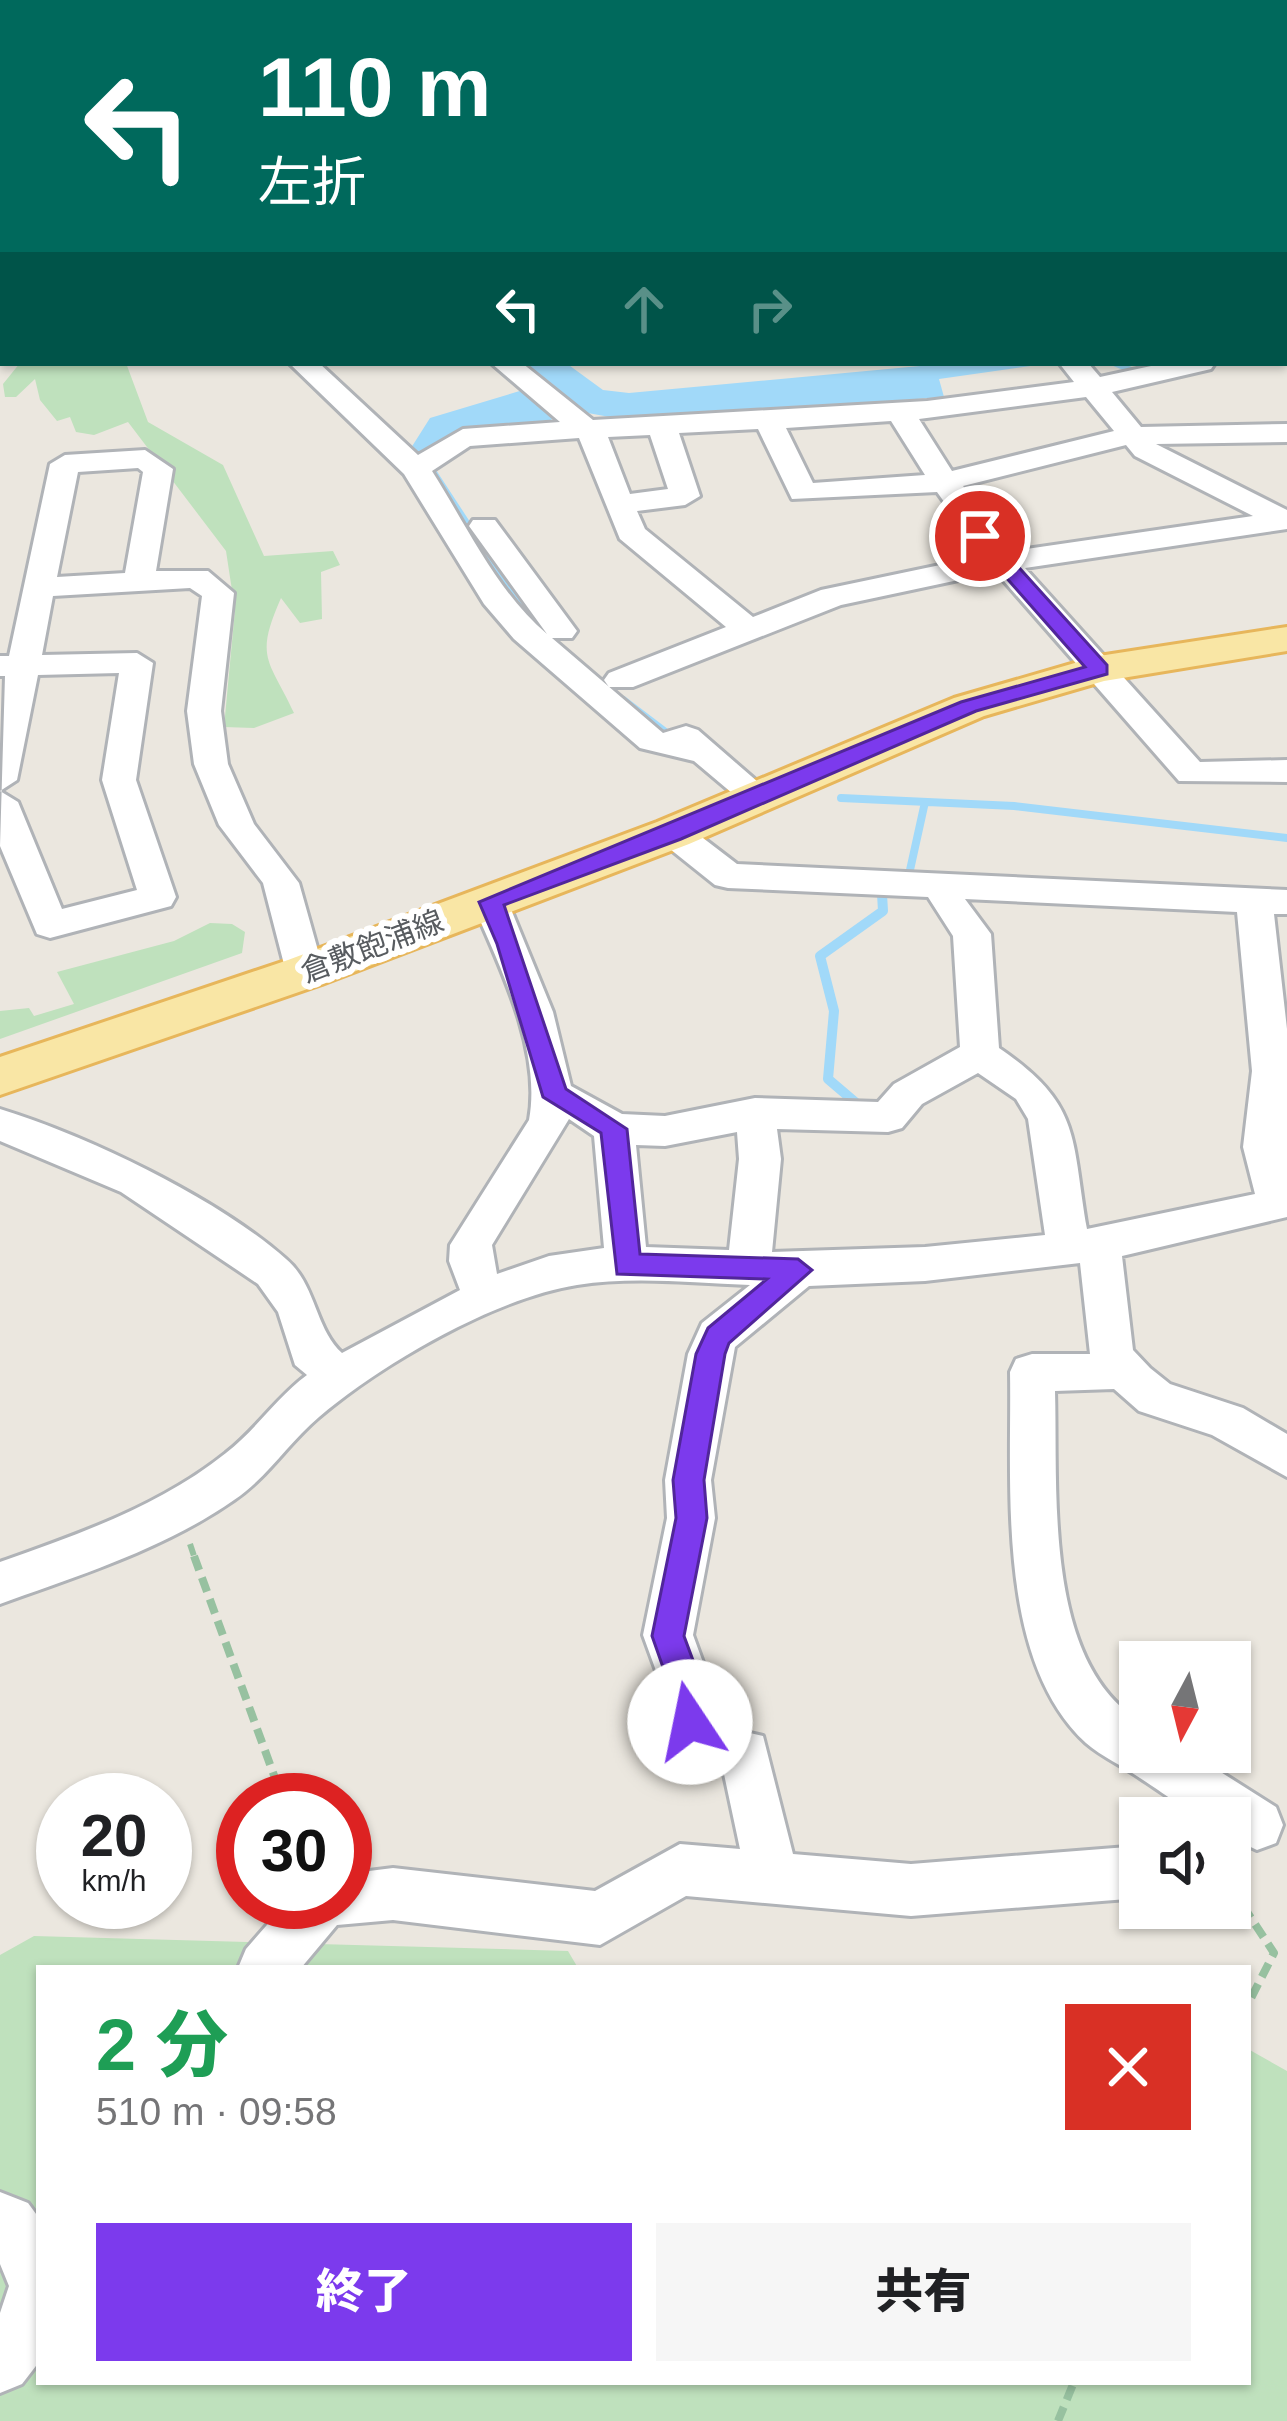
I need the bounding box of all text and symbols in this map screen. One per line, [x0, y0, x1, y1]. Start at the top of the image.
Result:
text: 110 m [258, 40, 492, 134]
icon: left [60, 48, 216, 204]
text: 左折 [258, 152, 366, 212]
icon: left [485, 276, 551, 342]
icon: ahead [611, 276, 677, 342]
icon: right [737, 276, 803, 342]
pin [929, 485, 1031, 587]
icon: arrive [947, 503, 1013, 569]
street label: 倉敷飽浦線 [296, 904, 448, 988]
north arrow [1119, 1641, 1251, 1773]
map controls [1119, 1641, 1251, 1929]
position arrow [627, 1659, 753, 1785]
speed limit sign: 30 [216, 1773, 372, 1929]
button: sound [1119, 1797, 1251, 1929]
text: 20 [81, 1802, 147, 1869]
text: km/h [81, 1864, 147, 1897]
button: close [1065, 2004, 1191, 2130]
text: 2 分 [96, 2005, 228, 2085]
text: 510 m · 09:58 [96, 2090, 337, 2133]
button: 終了 [96, 2223, 632, 2361]
button: 共有 [656, 2223, 1191, 2361]

